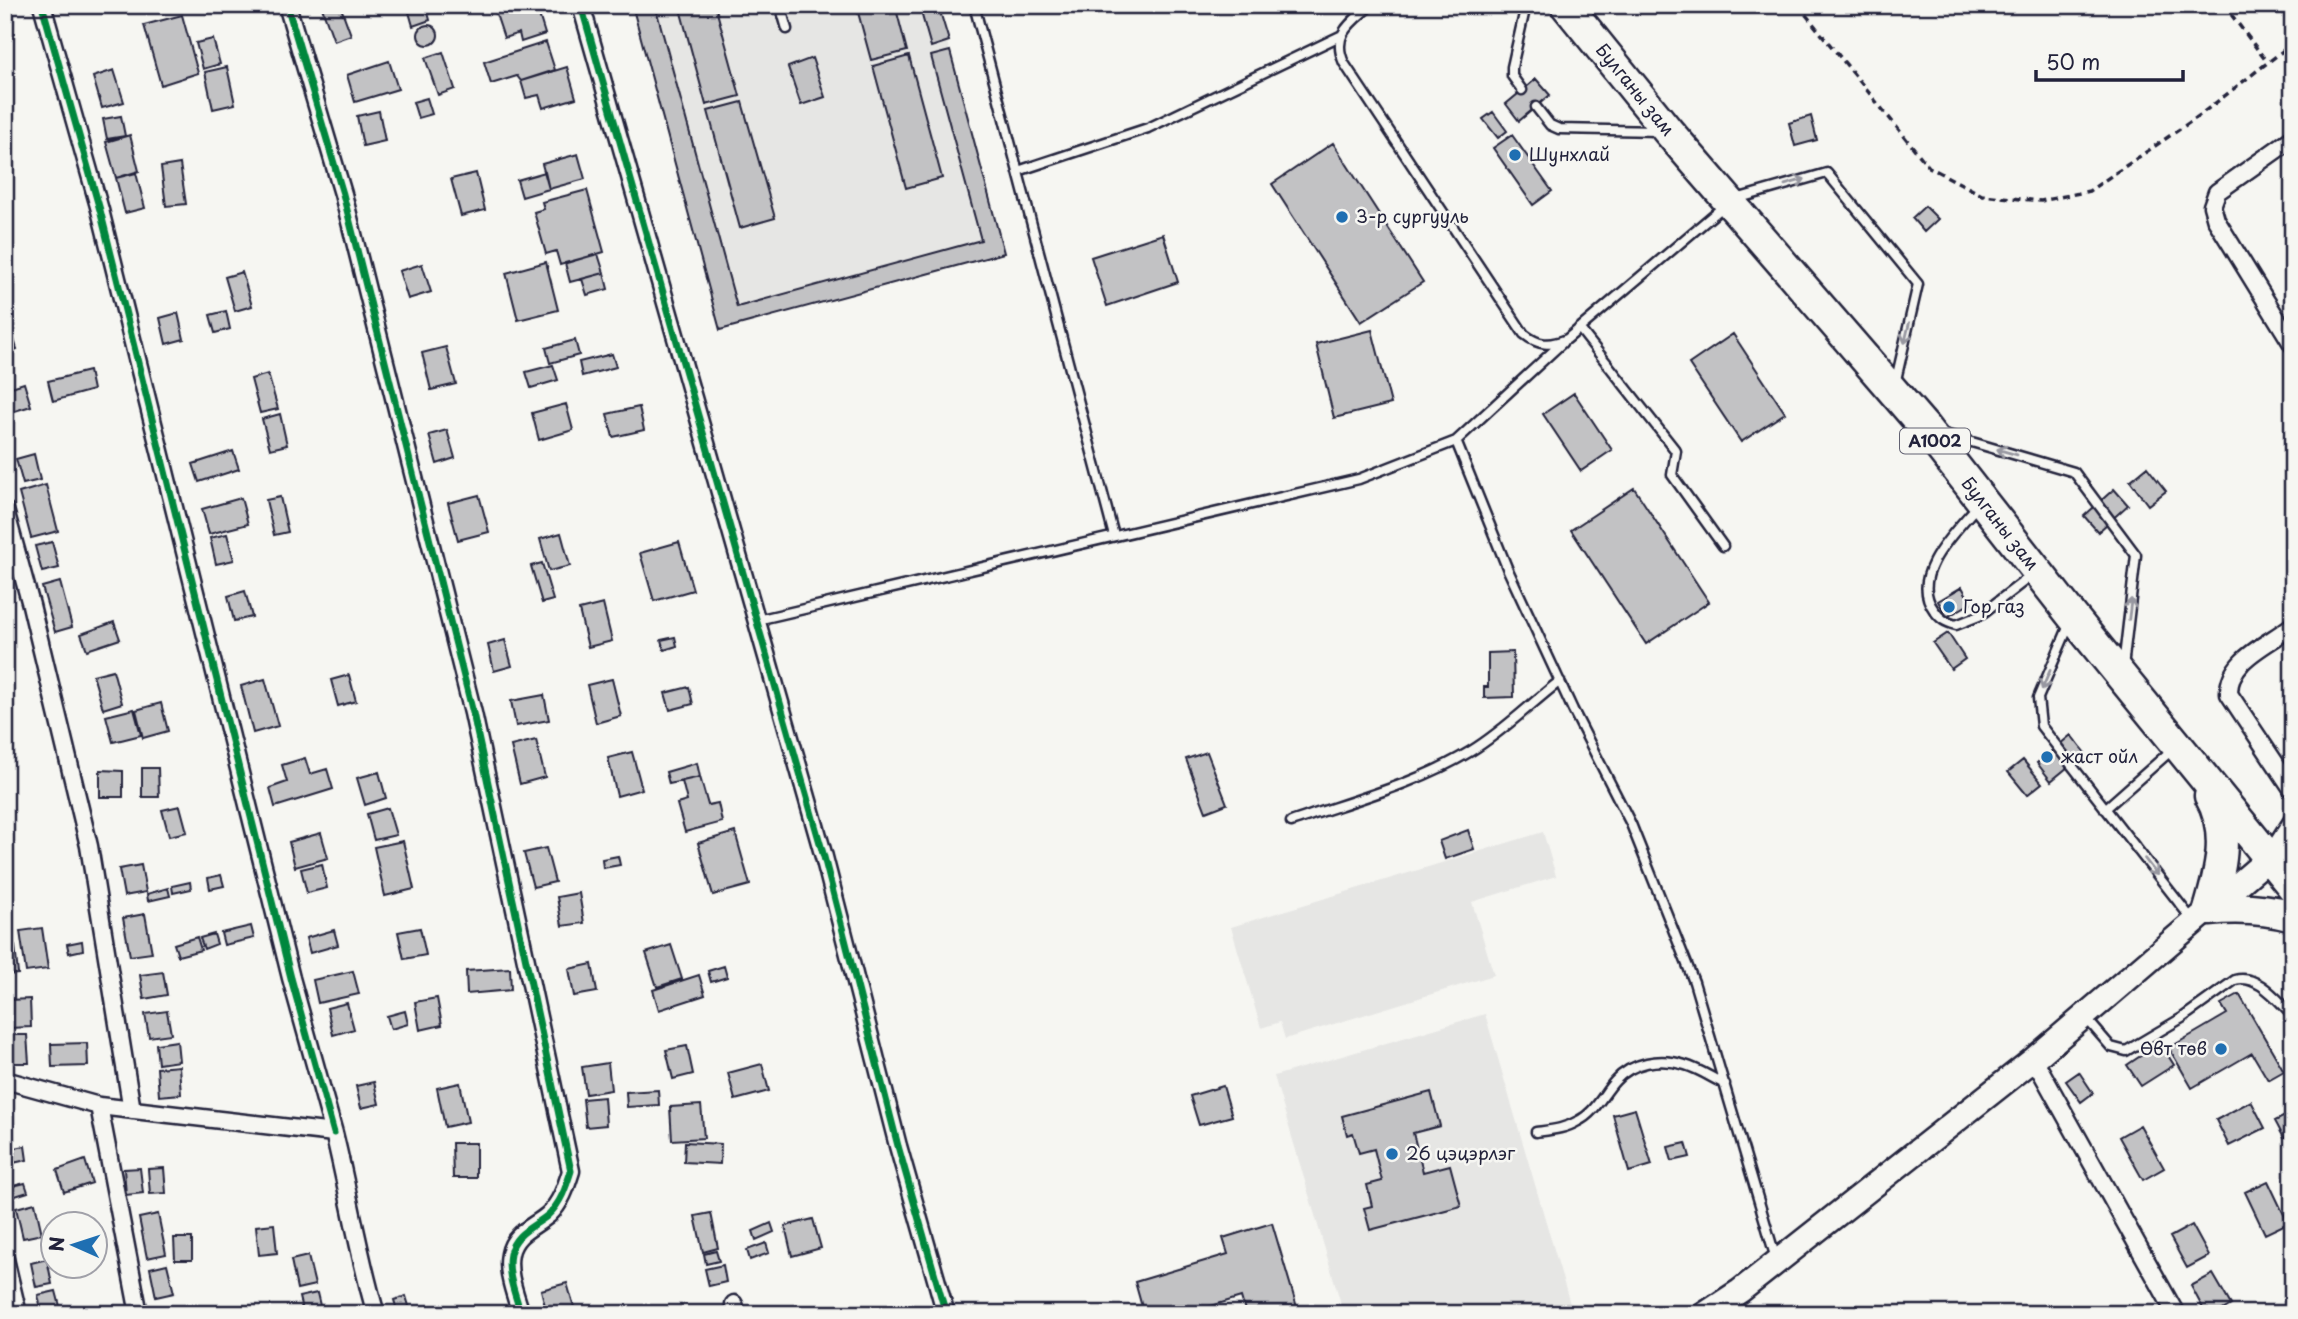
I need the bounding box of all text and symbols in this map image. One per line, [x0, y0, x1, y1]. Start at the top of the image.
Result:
street label: Булганы зам [1590, 37, 1682, 141]
scale bar [2036, 38, 2182, 82]
text: 50 m [2046, 45, 2100, 77]
place label: Шунхлай [1529, 140, 1610, 167]
marker: Шунхлай [1507, 147, 1523, 163]
one-way arrow [1783, 175, 1805, 188]
place label: 3-р сургууль [1356, 202, 1469, 229]
marker: 3-р сургууль [1334, 209, 1350, 225]
one-way arrow [1899, 321, 1913, 344]
road number: A1002 [1900, 428, 1970, 454]
one-way arrow [1996, 445, 2018, 458]
street label: Булганы зам [1956, 470, 2047, 576]
place label: Гор газ [1963, 592, 2025, 619]
one-way arrow [2123, 598, 2136, 621]
marker: Гор газ [1941, 599, 1957, 615]
one-way arrow [2039, 669, 2052, 690]
place label: жаст ойл [2060, 742, 2138, 769]
marker: жаст ойл [2039, 749, 2055, 765]
one-way arrow [2144, 858, 2159, 876]
place label: Өвт төв [2140, 1034, 2207, 1061]
marker: Өвт төв [2213, 1041, 2229, 1057]
place label: 26 цэцэрлэг [1406, 1139, 1516, 1166]
marker: 26 цэцэрлэг [1384, 1146, 1400, 1162]
north arrow [38, 1210, 108, 1280]
text: N [42, 1236, 70, 1252]

